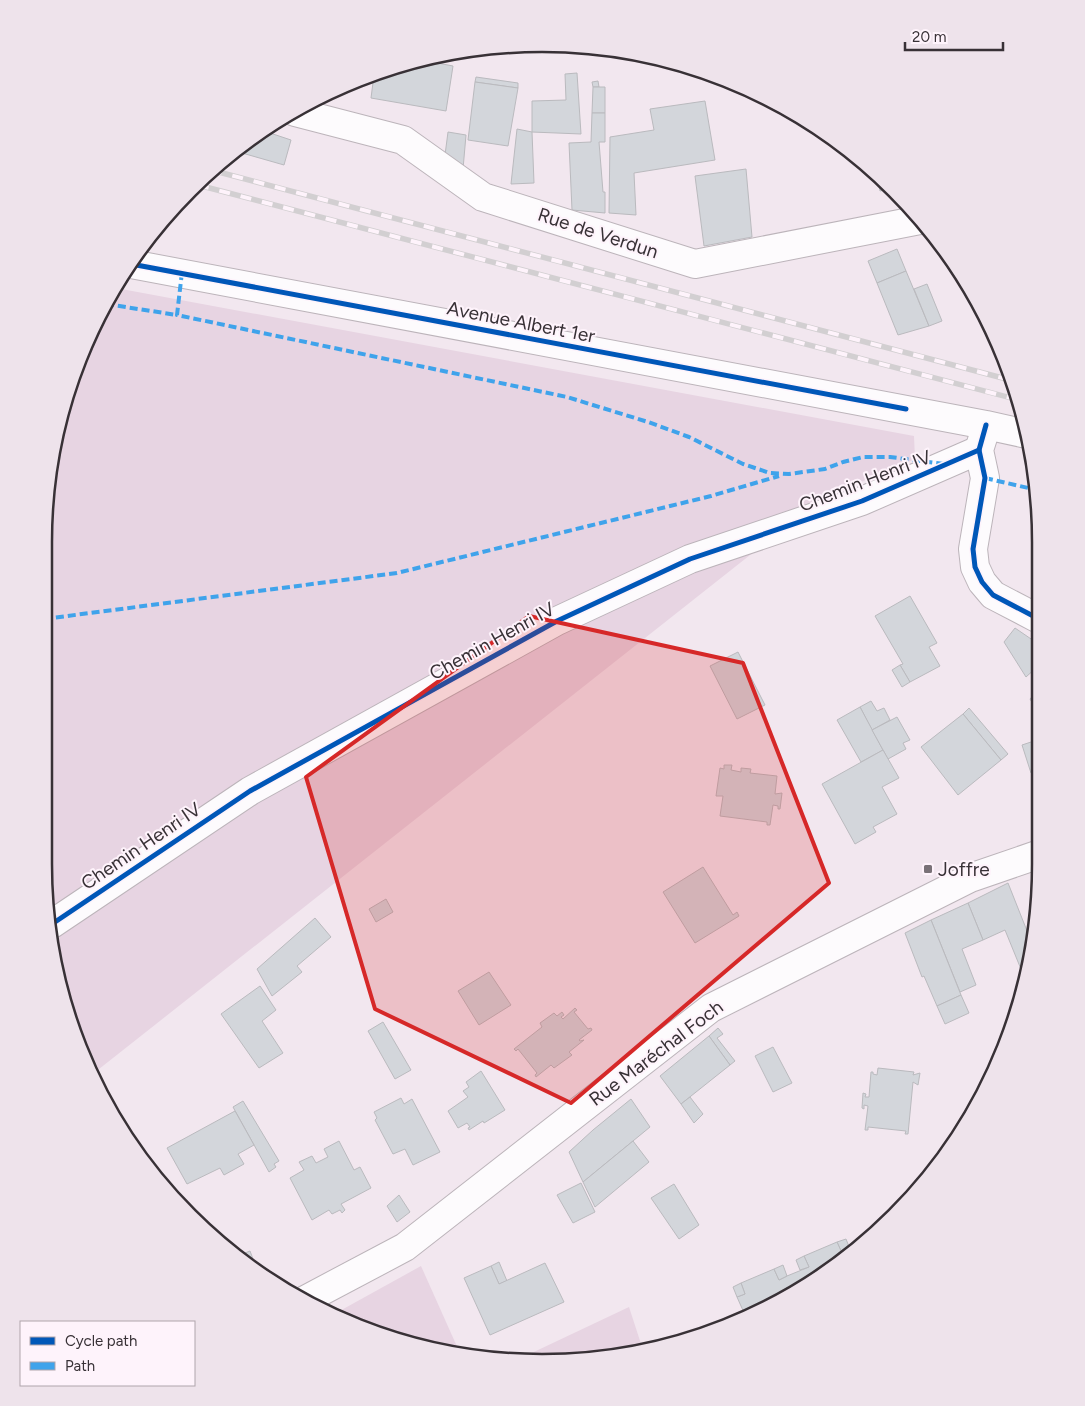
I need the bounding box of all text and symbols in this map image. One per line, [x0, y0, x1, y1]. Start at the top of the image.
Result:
scale bar [905, 20, 1002, 52]
text: 20 m [912, 28, 946, 46]
street label: Rue de Verdun [535, 203, 661, 263]
street label: Avenue Albert 1er [445, 296, 598, 348]
street label: Chemin Henri IV [796, 445, 934, 517]
street label: Chemin Henri IV [425, 597, 559, 685]
street label: Chemin Henri IV [77, 797, 205, 895]
place label: Joffre [938, 858, 990, 881]
marker: Joffre [922, 863, 934, 875]
street label: Rue Maréchal Foch [585, 995, 727, 1111]
legend [20, 1321, 195, 1386]
text: Cycle path [65, 1332, 137, 1350]
text: Path [65, 1357, 95, 1375]

